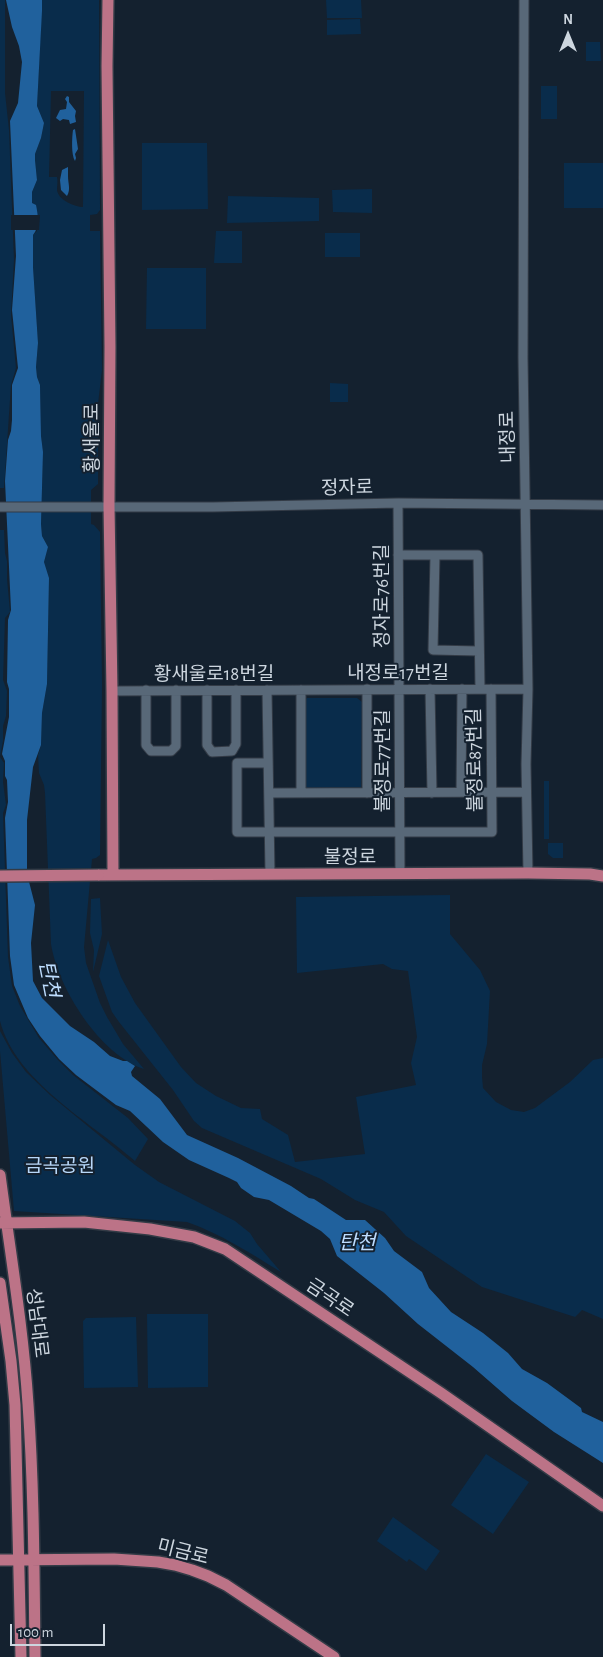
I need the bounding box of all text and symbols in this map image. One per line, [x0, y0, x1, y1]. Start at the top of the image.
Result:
north arrow [543, 10, 593, 60]
text: N [563, 13, 573, 27]
street label: 황새울로 [81, 403, 103, 473]
street label: 내정로 [496, 411, 520, 463]
street label: 정자로 [321, 476, 373, 500]
street label: 정자로76번길 [371, 544, 393, 648]
street label: 내정로17번길 [347, 662, 449, 684]
street label: 황새울로18번길 [154, 663, 274, 685]
street label: 불정로87번길 [463, 708, 487, 812]
street label: 불정로77번길 [372, 709, 394, 813]
street label: 불정로 [324, 846, 376, 868]
water label: 탄천 [34, 959, 64, 999]
park label: 금곡공원 [25, 1155, 95, 1177]
water label: 탄천 [339, 1231, 375, 1255]
street label: 금곡로 [302, 1274, 358, 1322]
street label: 성남대로 [21, 1287, 53, 1359]
street label: 미금로 [155, 1535, 211, 1569]
scale bar [12, 1614, 108, 1646]
text: 100 m [18, 1625, 53, 1640]

